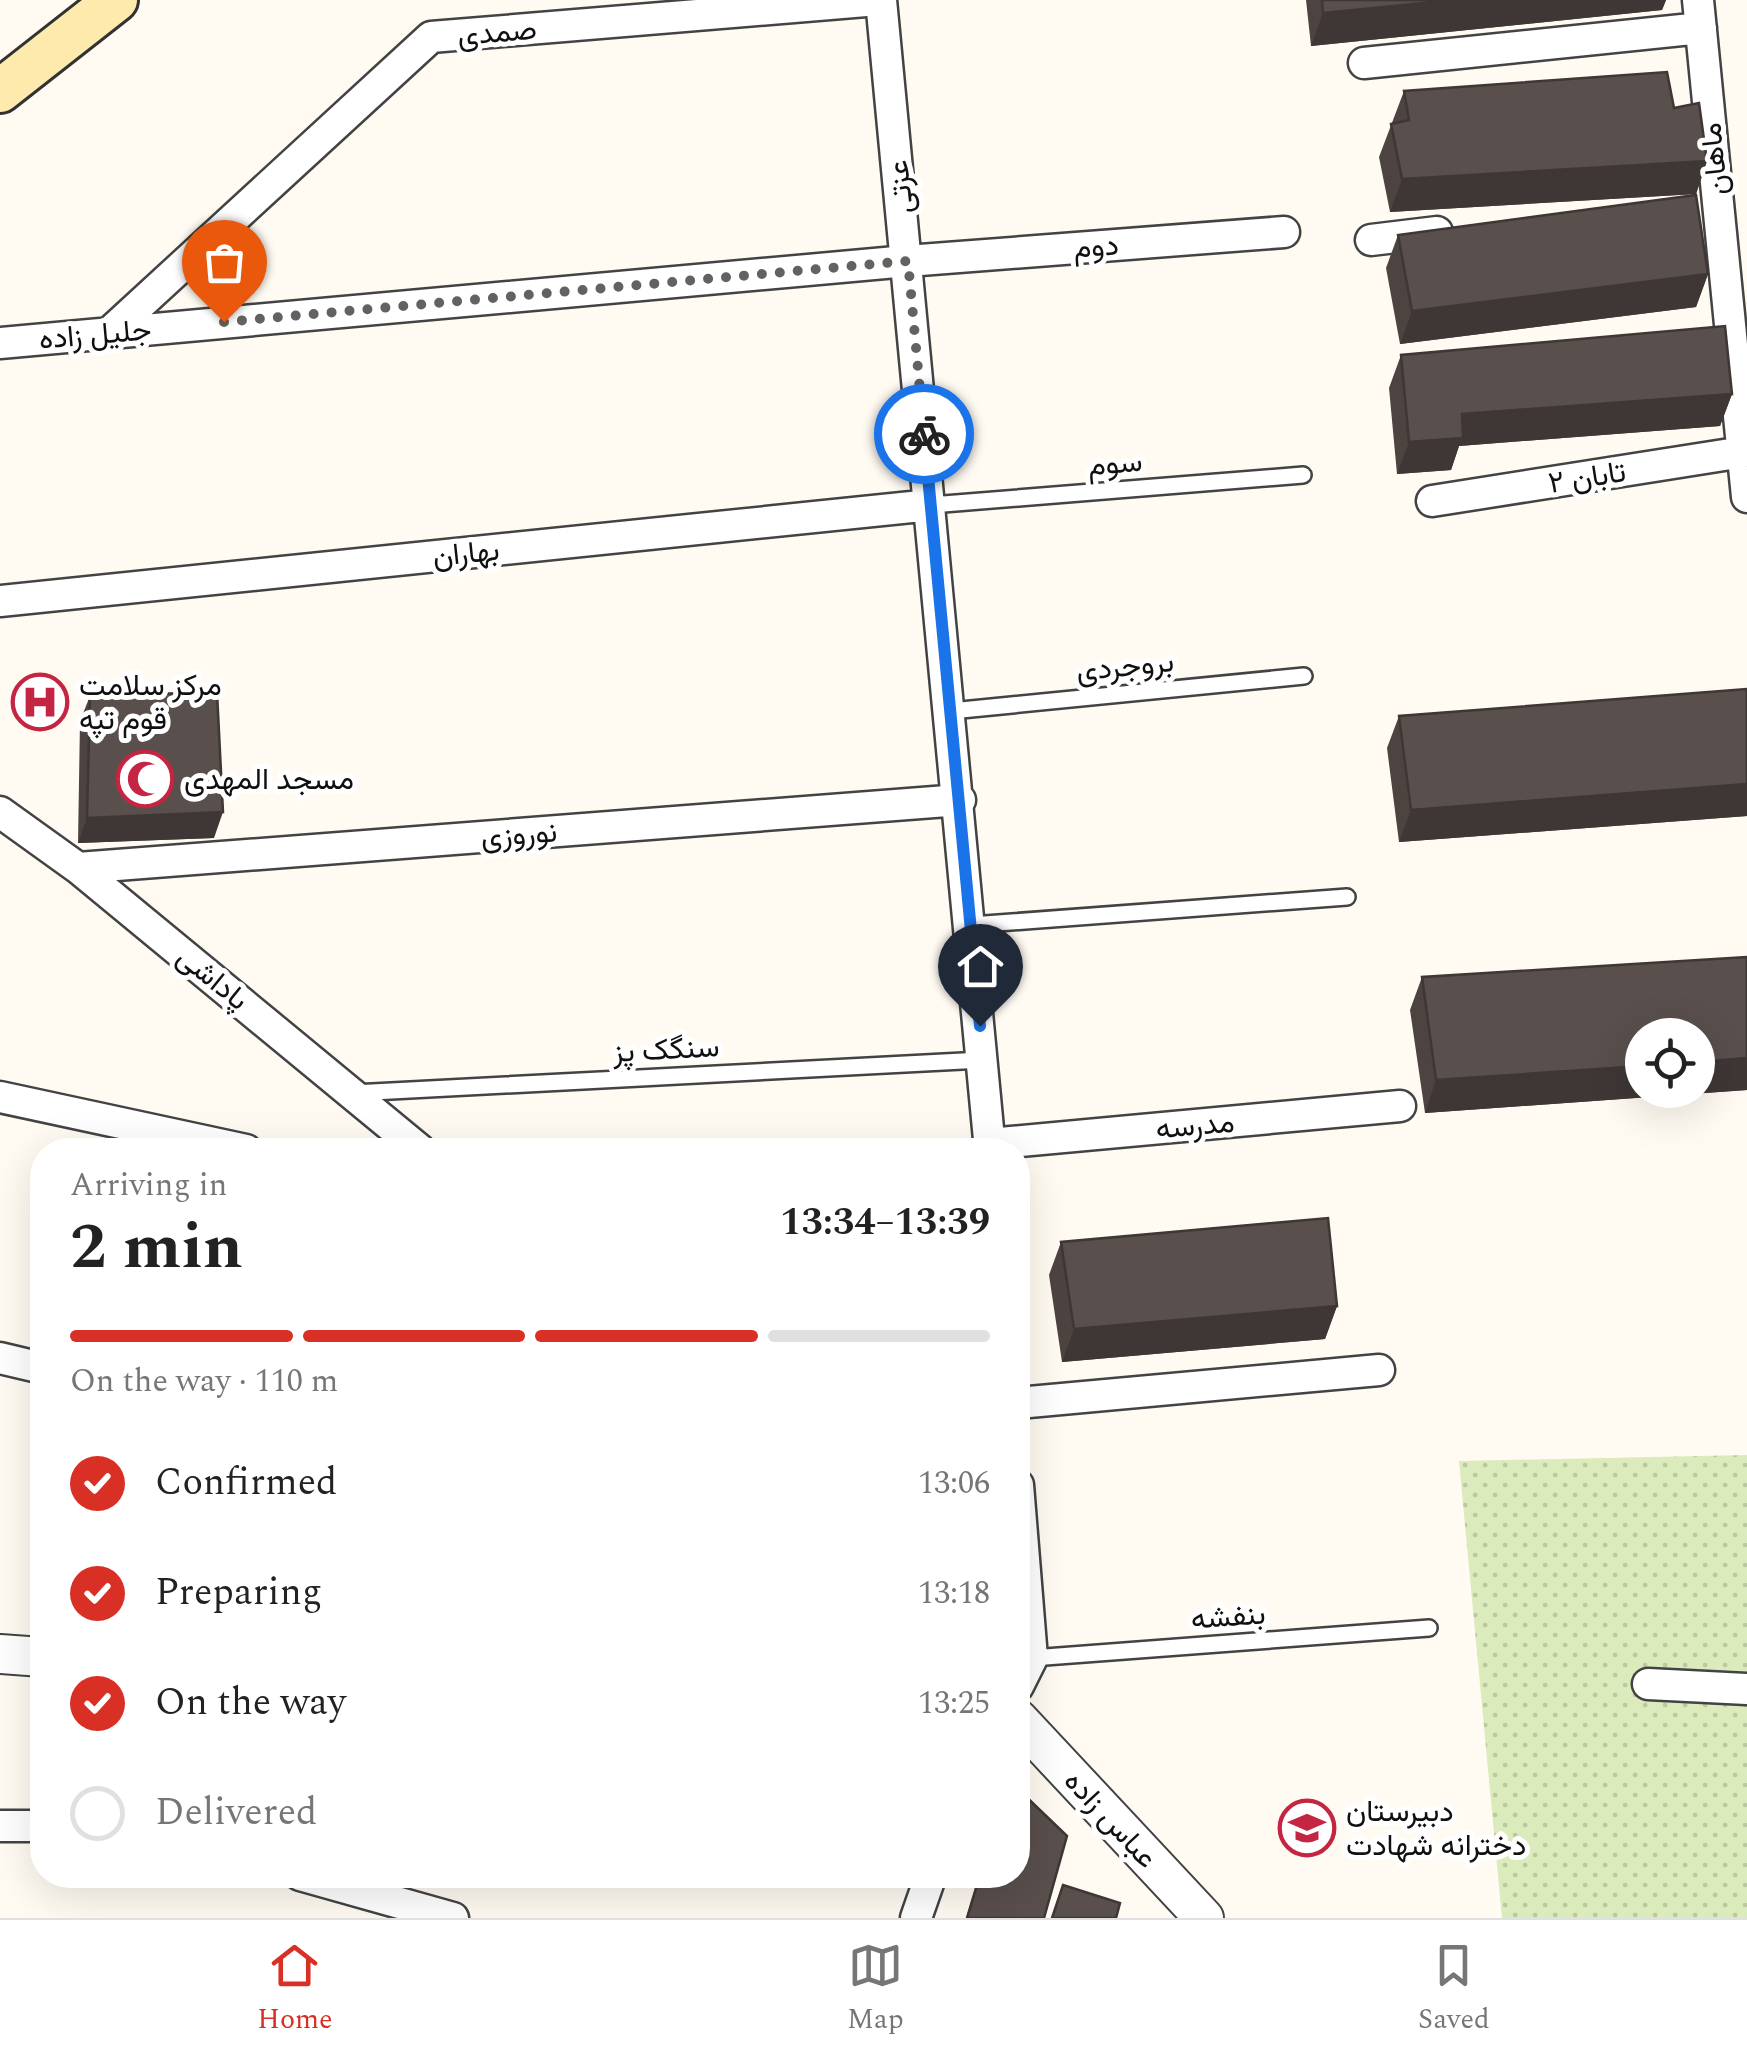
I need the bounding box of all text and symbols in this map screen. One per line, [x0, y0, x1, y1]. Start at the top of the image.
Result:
street label: صمدی [456, 7, 539, 59]
street label: ماهان [1688, 120, 1742, 198]
street label: عزتی [875, 158, 927, 216]
pin [182, 220, 267, 323]
street label: دوم [1072, 222, 1120, 272]
icon: bag [197, 235, 252, 290]
street label: جلیل زاده [37, 307, 153, 363]
courier [874, 384, 974, 484]
icon: bike [897, 407, 952, 462]
street label: سوم [1086, 439, 1144, 489]
street label: تابان ۲ [1545, 449, 1629, 507]
street label: بهاران [430, 528, 502, 580]
street label: بروجردی [1074, 639, 1176, 695]
place label: مرکز سلامت قوم تپه [79, 663, 222, 743]
hospital icon: مرکز سلامت قوم تپه [10, 672, 70, 732]
mosque icon: مسجد المهدی [115, 749, 175, 809]
place label: مسجد المهدی [184, 757, 354, 803]
street label: نوروزی [479, 809, 559, 861]
pin [938, 924, 1023, 1027]
street label: پاداشی [166, 935, 259, 1022]
icon: home [953, 939, 1008, 994]
map controls [1625, 1018, 1715, 1108]
button: locate [1625, 1018, 1715, 1108]
street label: سنگک پز [611, 1024, 721, 1076]
street label: مدرسه [1154, 1100, 1236, 1152]
text: Arriving in [70, 1161, 227, 1210]
text: 13:34–13:39 [780, 1194, 990, 1252]
text: 2 min [70, 1198, 243, 1297]
text: On the way · 110 m [70, 1357, 338, 1406]
text: Confirmed [155, 1454, 337, 1512]
icon: check [70, 1456, 125, 1511]
text: 13:06 [918, 1459, 990, 1508]
text: Preparing [155, 1564, 322, 1622]
icon: check [70, 1566, 125, 1621]
text: 13:18 [918, 1569, 990, 1618]
street label: بنفشه [1189, 1591, 1267, 1643]
text: On the way [155, 1674, 346, 1732]
icon: check [70, 1676, 125, 1731]
text: 13:25 [918, 1679, 990, 1728]
street label: عباس زاده [1052, 1760, 1168, 1879]
text: Delivered [155, 1784, 317, 1842]
place label: دبیرستان دخترانه شهادت [1346, 1789, 1526, 1869]
school or university icon: دبیرستان دخترانه شهادت [1277, 1798, 1337, 1858]
tab: Home [257, 1938, 333, 2041]
tab: Map [847, 1938, 904, 2041]
tab: Saved [1418, 1938, 1490, 2041]

